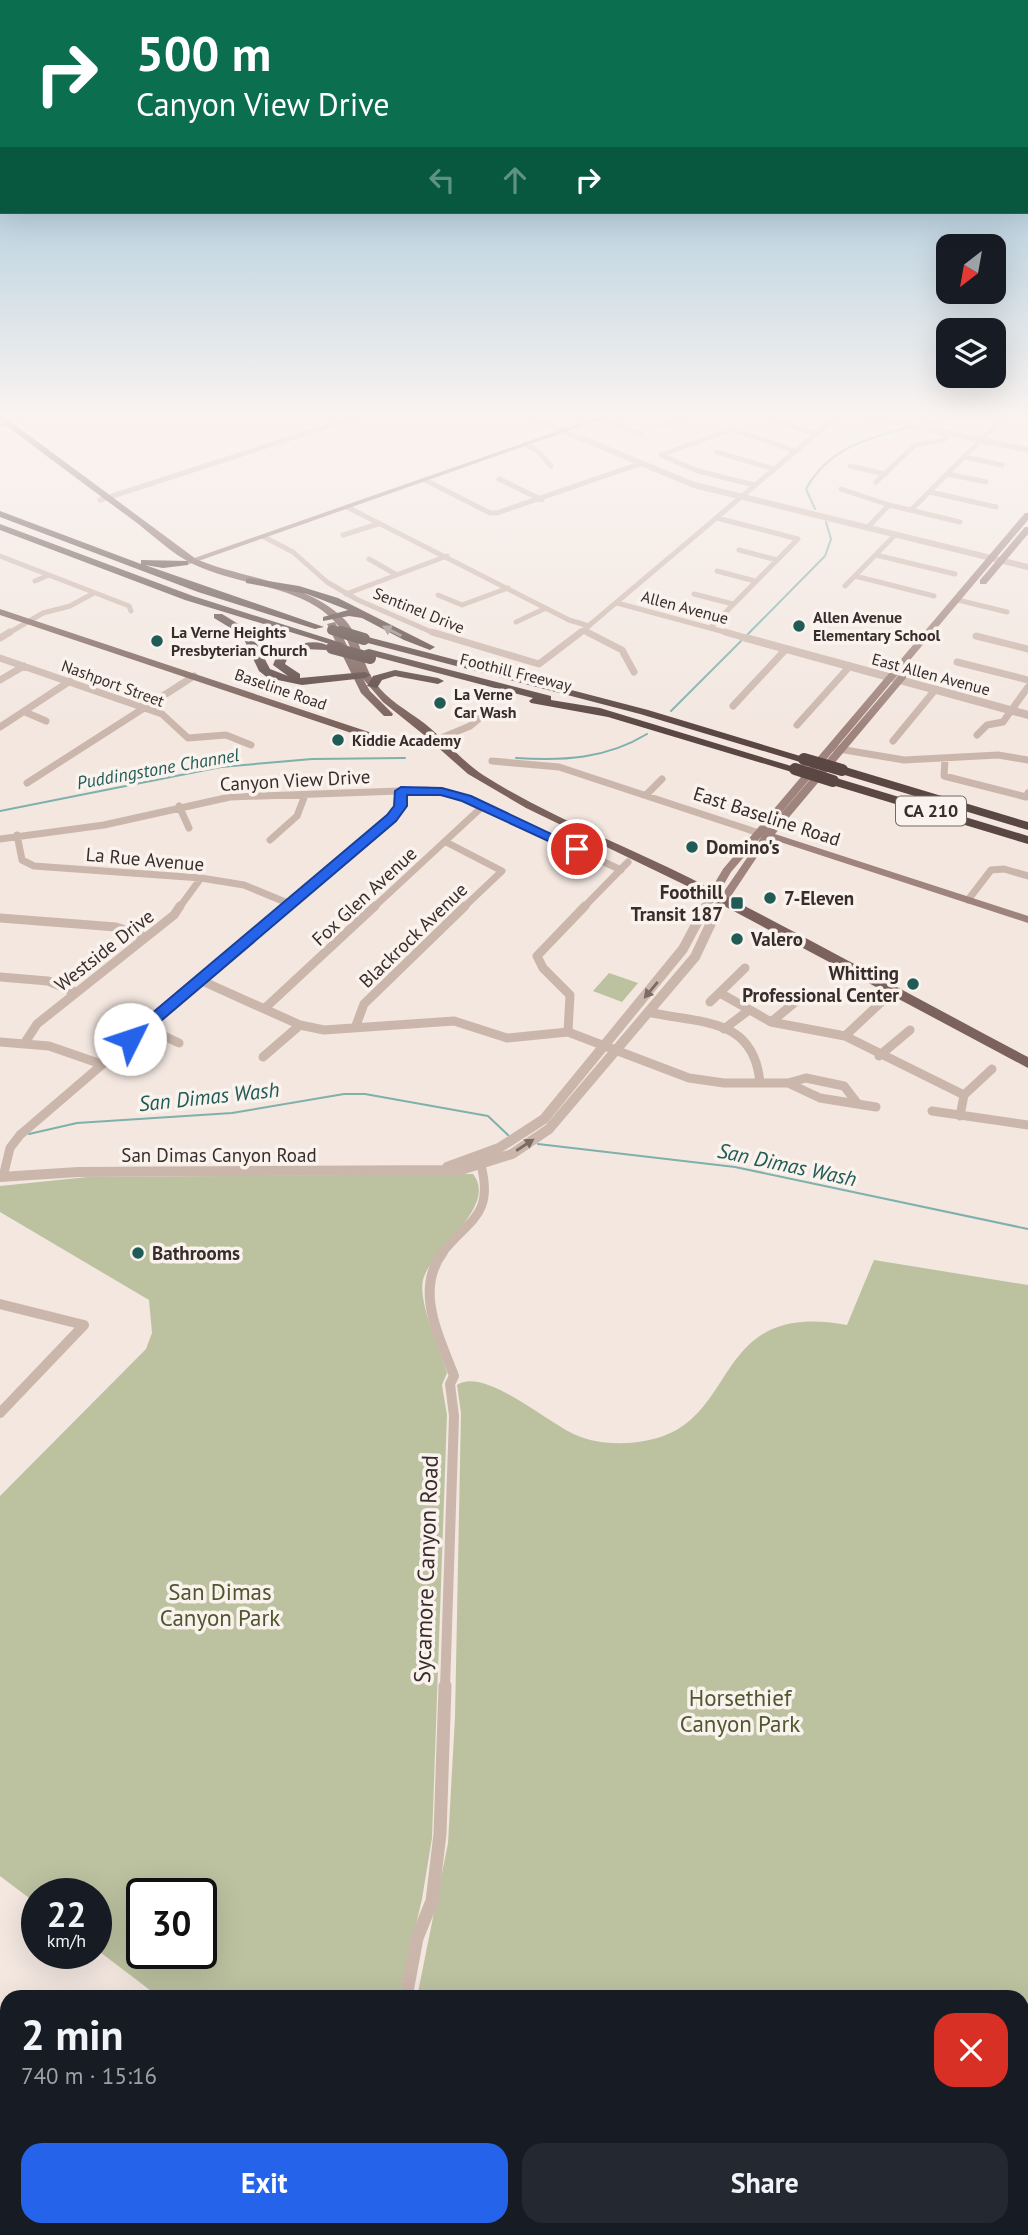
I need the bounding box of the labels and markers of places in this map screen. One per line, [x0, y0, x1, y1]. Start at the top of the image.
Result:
place label: Allen Avenue Elementary School [813, 607, 940, 645]
marker: Allen Avenue Elementary School [791, 618, 807, 634]
place label: La Verne Heights Presbyterian Church [171, 622, 308, 660]
marker: La Verne Heights Presbyterian Church [149, 633, 165, 649]
place label: La Verne Car Wash [454, 684, 516, 722]
marker: La Verne Car Wash [432, 695, 448, 711]
place label: Kiddie Academy [352, 730, 461, 750]
marker: Kiddie Academy [330, 732, 346, 748]
pin [547, 819, 607, 879]
place label: Domino's [706, 835, 780, 859]
marker: Domino's [684, 839, 700, 855]
place label: Foothill Transit 187 [631, 880, 723, 926]
place label: 7-Eleven [784, 886, 854, 910]
marker: 7-Eleven [762, 890, 778, 906]
marker: Foothill Transit 187 [729, 895, 745, 911]
place label: Valero [750, 927, 803, 951]
marker: Valero [729, 931, 745, 947]
place label: Whitting Professional Center [742, 961, 899, 1007]
marker: Whitting Professional Center [905, 976, 921, 992]
place label: Bathrooms [152, 1241, 240, 1265]
marker: Bathrooms [130, 1245, 146, 1261]

